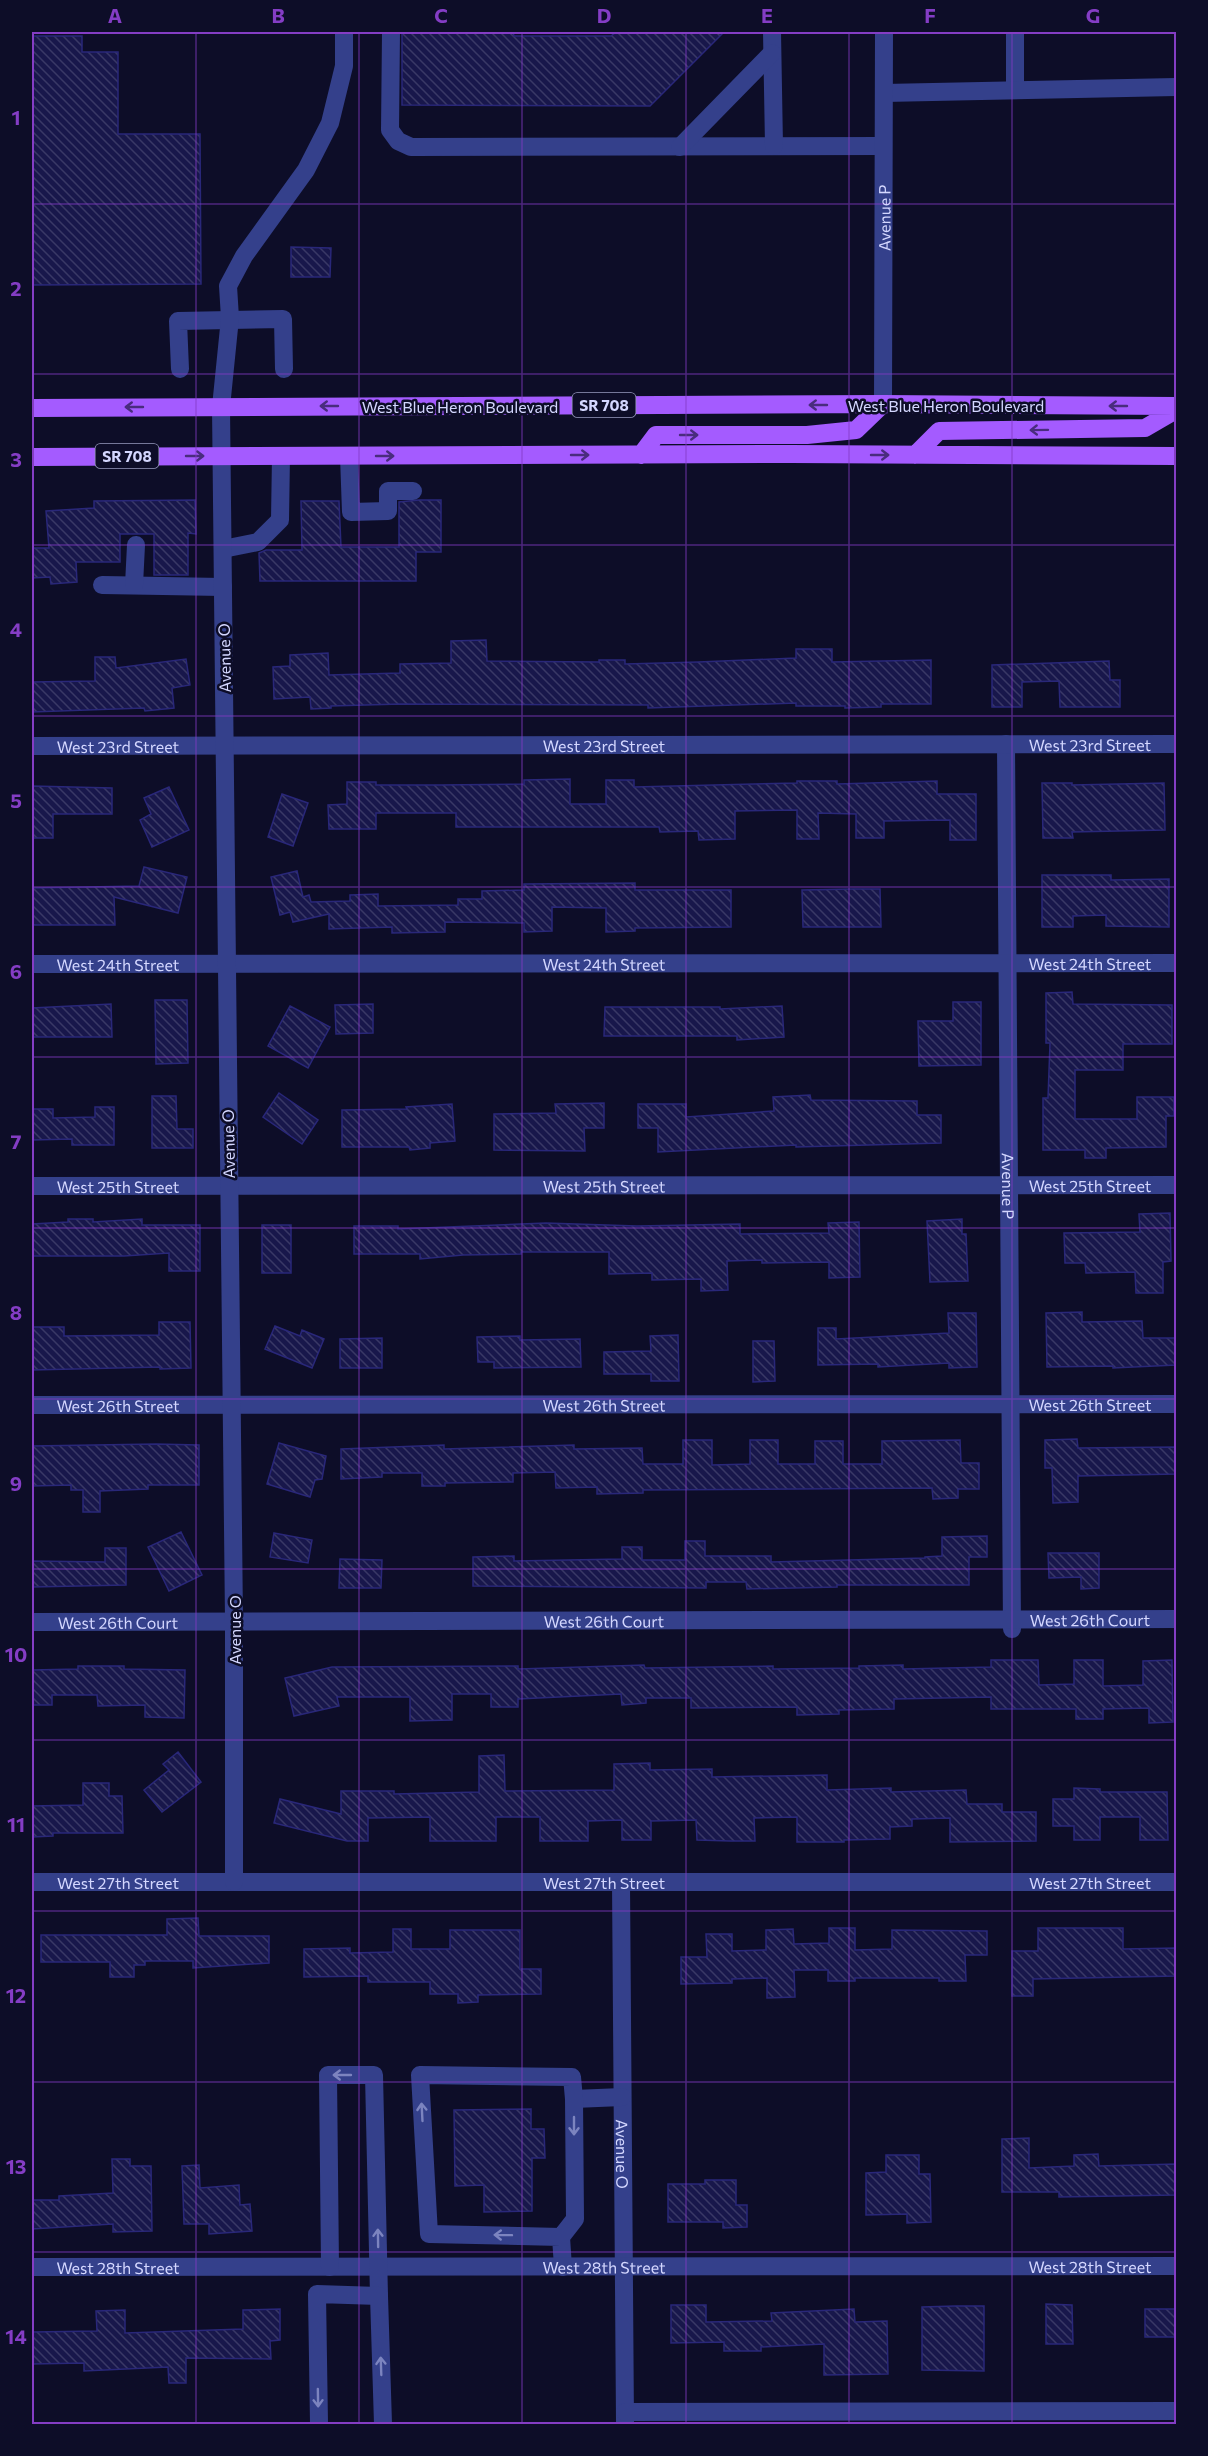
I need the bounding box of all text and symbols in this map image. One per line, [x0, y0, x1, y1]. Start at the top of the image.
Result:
text: A [108, 3, 122, 27]
text: B [271, 3, 285, 27]
text: C [434, 3, 448, 27]
text: D [597, 3, 611, 27]
text: E [761, 3, 773, 27]
text: F [924, 3, 936, 27]
text: G [1086, 3, 1100, 27]
text: 1 [11, 105, 21, 129]
street label: Avenue P [874, 185, 893, 251]
text: 2 [10, 276, 22, 300]
road number: SR 708 [572, 393, 636, 417]
street label: West Blue Heron Boulevard [848, 396, 1044, 415]
street label: West Blue Heron Boulevard [362, 397, 558, 416]
one-way arrow [809, 399, 829, 411]
one-way arrow [320, 400, 340, 412]
one-way arrow [1109, 400, 1129, 412]
one-way arrow [125, 401, 145, 413]
one-way arrow [1029, 424, 1049, 436]
one-way arrow [679, 429, 699, 441]
road number: SR 708 [96, 444, 158, 468]
text: 3 [10, 447, 22, 471]
one-way arrow [570, 449, 590, 461]
one-way arrow [870, 449, 890, 461]
one-way arrow [184, 450, 204, 462]
one-way arrow [375, 450, 395, 462]
text: 4 [10, 617, 22, 641]
street label: Avenue O [214, 623, 234, 693]
street label: West 23rd Street [543, 735, 666, 755]
street label: West 23rd Street [1029, 735, 1152, 754]
street label: West 23rd Street [57, 736, 180, 755]
text: 5 [10, 788, 22, 812]
street label: West 24th Street [57, 954, 180, 973]
street label: West 24th Street [543, 954, 666, 973]
street label: West 24th Street [1029, 954, 1152, 973]
text: 6 [10, 959, 22, 983]
street label: Avenue O [218, 1109, 238, 1179]
text: 7 [11, 1129, 22, 1153]
street label: Avenue P [999, 1153, 1019, 1219]
street label: West 25th Street [57, 1176, 180, 1195]
street label: West 25th Street [543, 1176, 666, 1195]
street label: West 25th Street [1029, 1176, 1152, 1195]
text: 8 [10, 1300, 22, 1324]
street label: West 26th Street [56, 1395, 180, 1414]
street label: West 26th Street [542, 1395, 666, 1414]
street label: West 26th Street [1028, 1395, 1152, 1414]
text: 9 [10, 1471, 22, 1495]
street label: Avenue O [225, 1595, 244, 1665]
street label: West 26th Court [1030, 1610, 1151, 1629]
street label: West 26th Court [544, 1611, 665, 1630]
street label: West 26th Court [58, 1612, 179, 1631]
text: 10 [5, 1642, 27, 1666]
text: 11 [7, 1812, 25, 1836]
street label: West 27th Street [57, 1873, 179, 1892]
street label: West 27th Street [543, 1873, 665, 1892]
street label: West 27th Street [1029, 1873, 1151, 1892]
text: 12 [6, 1983, 26, 2007]
one-way arrow [332, 2069, 352, 2081]
one-way arrow [417, 2103, 428, 2123]
one-way arrow [568, 2115, 580, 2135]
street label: Avenue O [613, 2119, 633, 2189]
text: 13 [6, 2154, 26, 2178]
one-way arrow [372, 2228, 384, 2248]
one-way arrow [493, 2230, 513, 2241]
street label: West 28th Street [56, 2257, 180, 2276]
street label: West 28th Street [542, 2257, 666, 2276]
street label: West 28th Street [1028, 2257, 1152, 2276]
text: 14 [5, 2324, 27, 2348]
one-way arrow [375, 2357, 387, 2377]
one-way arrow [312, 2388, 324, 2408]

